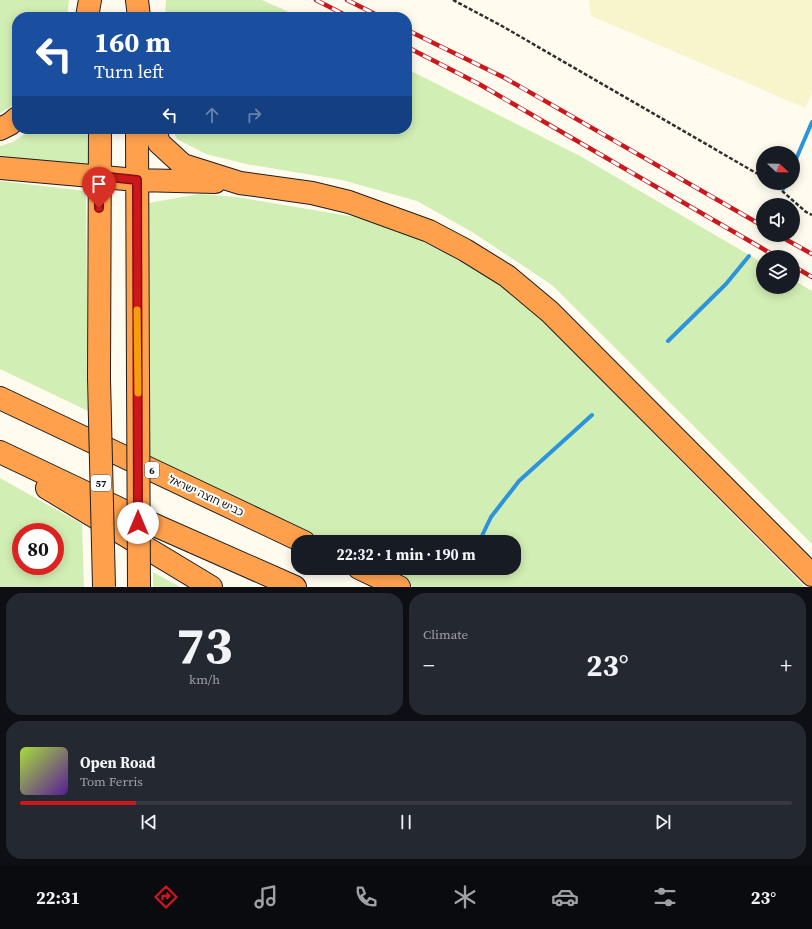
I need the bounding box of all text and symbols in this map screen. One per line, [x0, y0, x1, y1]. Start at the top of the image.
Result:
text: 160 m [94, 23, 171, 61]
icon: left [28, 28, 80, 80]
text: Turn left [94, 59, 164, 84]
icon: left [159, 104, 181, 126]
icon: ahead [201, 104, 223, 126]
icon: right [243, 104, 265, 126]
north arrow [756, 146, 800, 190]
map controls [756, 146, 800, 294]
pin [82, 167, 116, 208]
icon: arrive [88, 173, 110, 195]
button: sound [756, 198, 800, 242]
button: layers [756, 250, 800, 294]
road number: 6 [145, 462, 159, 478]
street label: כביש חוצה ישראל [166, 472, 246, 520]
road number: 57 [91, 475, 111, 491]
position arrow [117, 502, 159, 544]
speed limit sign: 80 [12, 523, 64, 575]
text: 22:32 · 1 min · 190 m [337, 544, 476, 565]
text: 73 [176, 609, 233, 680]
text: Climate [423, 626, 468, 643]
text: 23° [586, 645, 629, 686]
text: − [423, 650, 435, 680]
text: + [780, 650, 792, 680]
text: km/h [189, 671, 220, 688]
text: Open Road [80, 752, 155, 773]
text: Tom Ferris [80, 773, 143, 790]
icon: previous [138, 811, 160, 833]
icon: pause [395, 811, 417, 833]
icon: next [652, 811, 674, 833]
icon: directions [152, 883, 180, 911]
icon: music [252, 883, 280, 911]
icon: phone [352, 883, 380, 911]
icon: climate [451, 883, 479, 911]
icon: car [551, 883, 579, 911]
icon: filters [651, 883, 679, 911]
text: 22:31 [36, 885, 80, 910]
text: 23° [751, 885, 776, 910]

